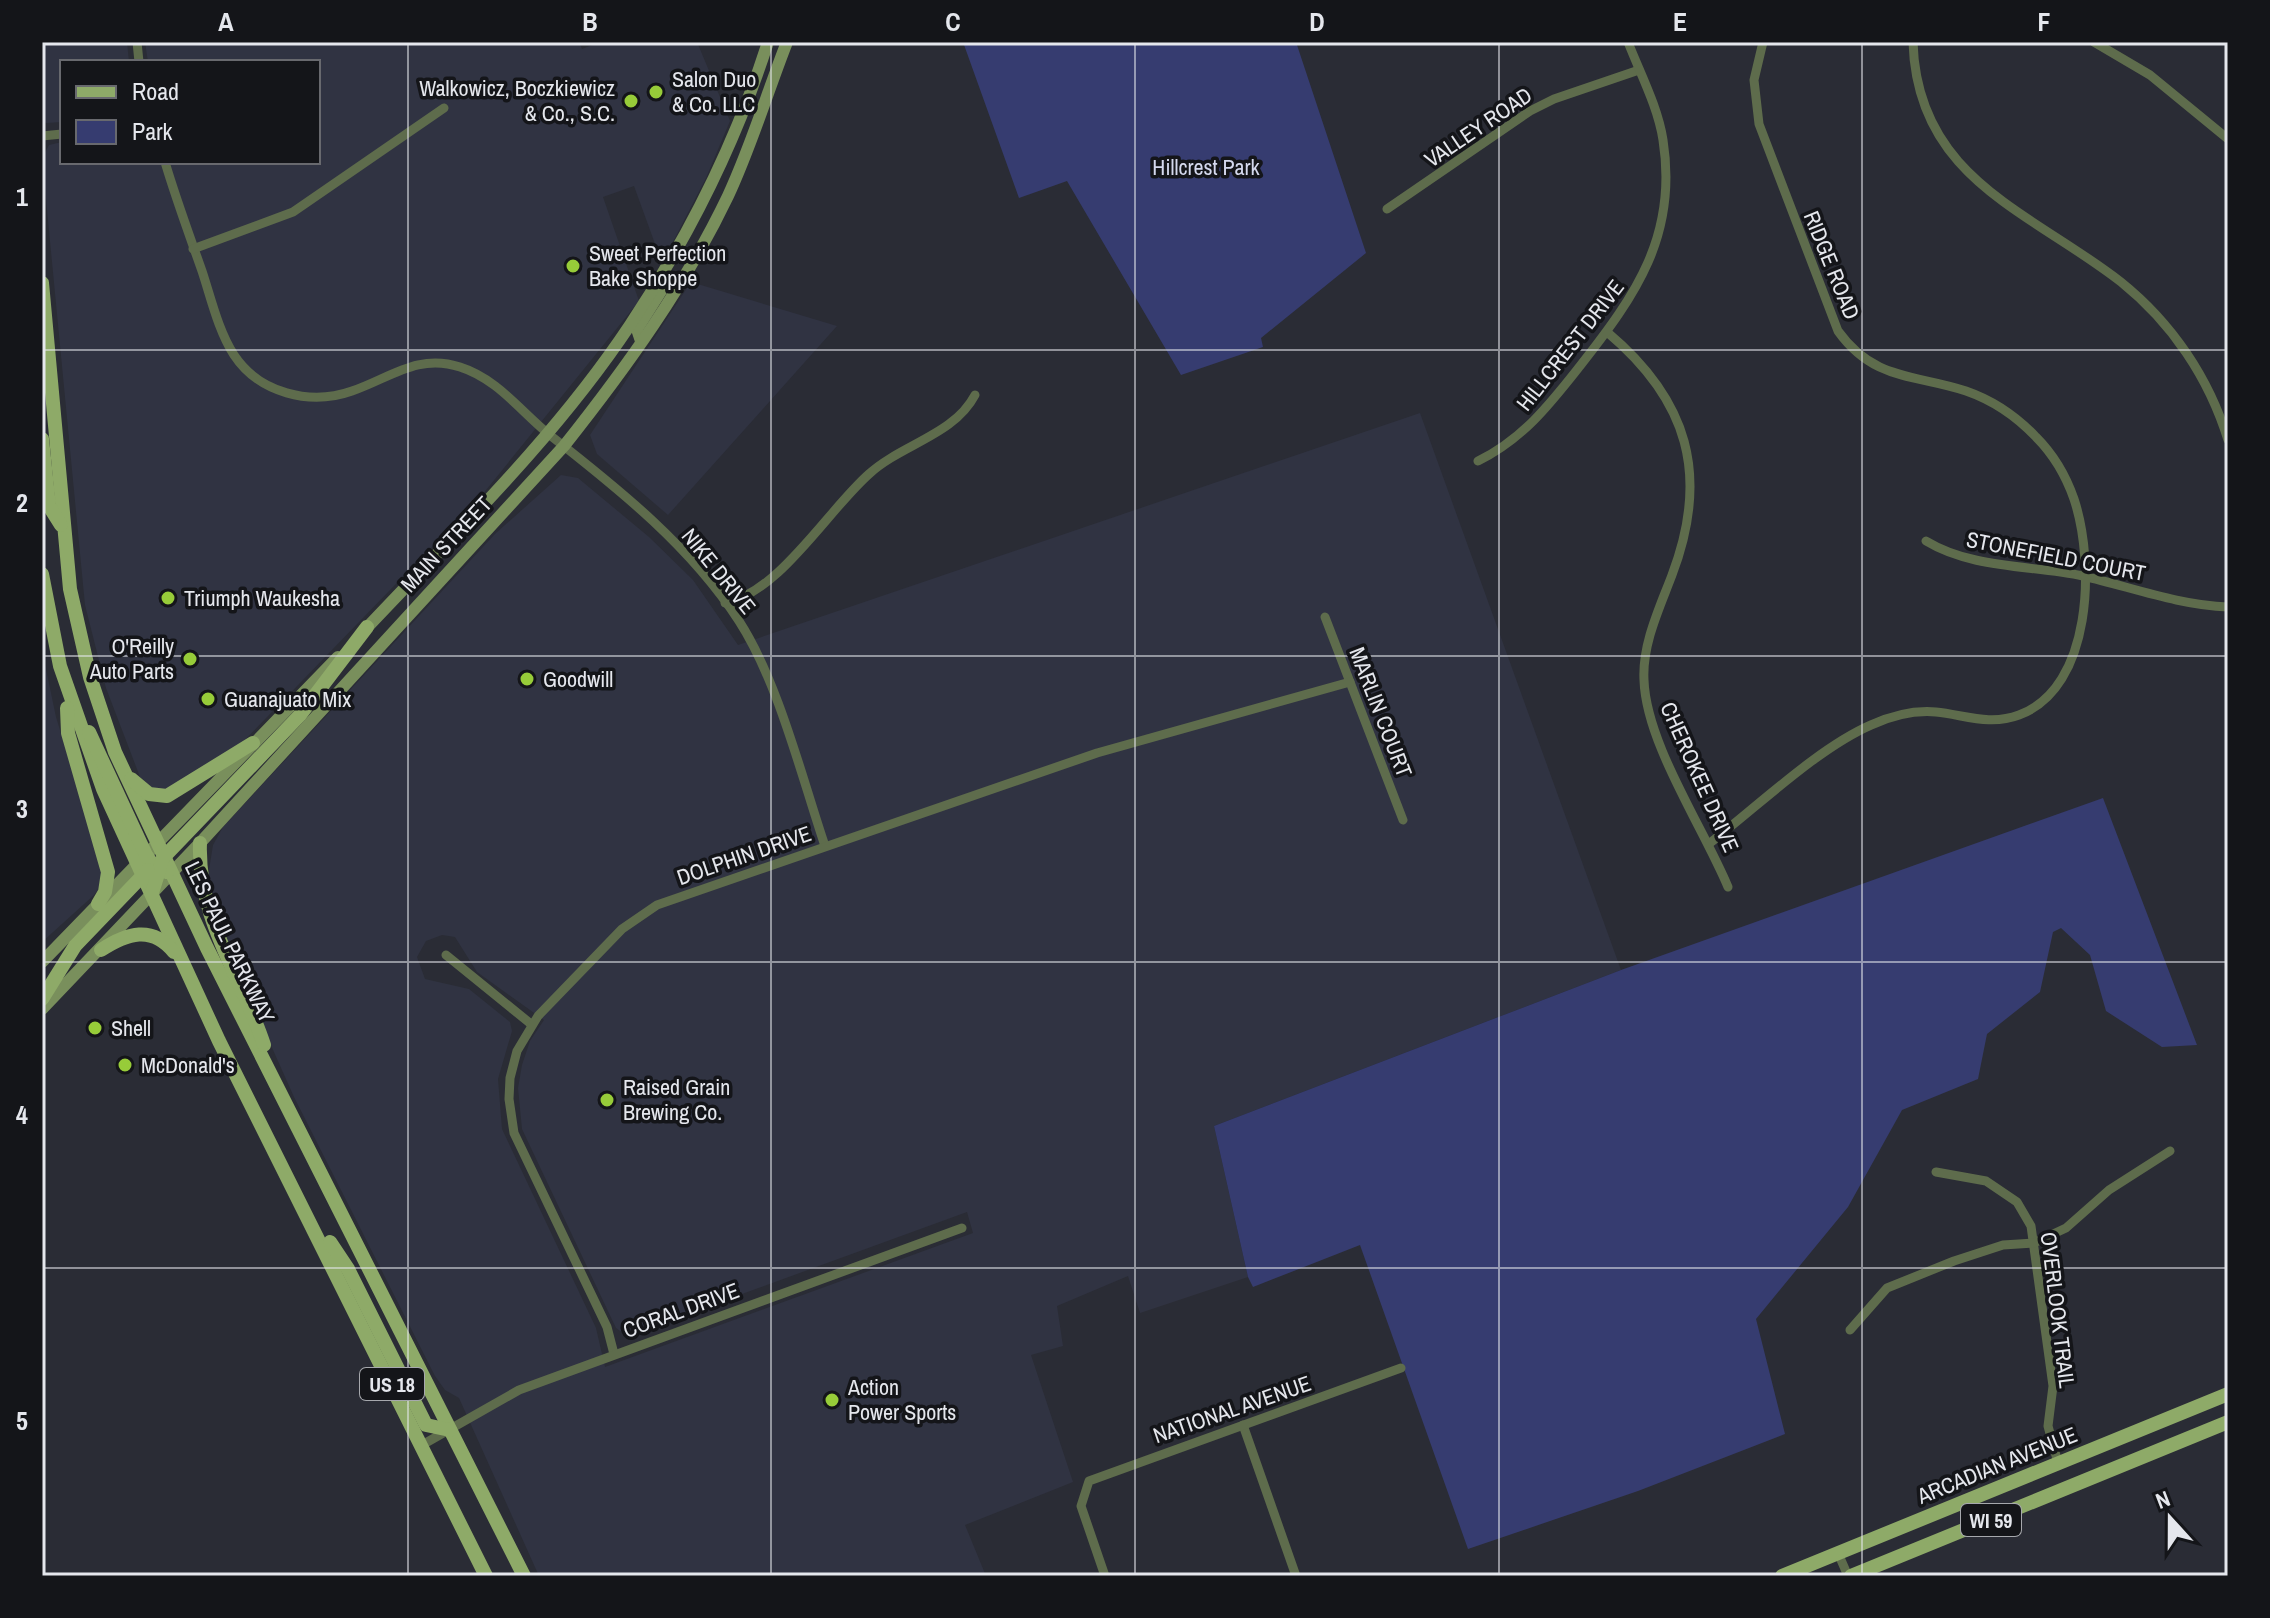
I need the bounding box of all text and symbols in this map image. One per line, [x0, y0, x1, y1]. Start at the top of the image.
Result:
text: A [218, 4, 234, 39]
text: B [582, 4, 598, 39]
text: C [945, 4, 961, 39]
text: D [1309, 4, 1325, 39]
text: E [1673, 4, 1687, 39]
text: F [2037, 4, 2051, 39]
legend [60, 60, 320, 164]
place label: Salon Duo & Co. LLC [672, 64, 756, 119]
place label: Walkowicz, Boczkiewicz & Co., S.C. [419, 73, 615, 128]
text: Road [132, 75, 179, 107]
street label: VALLEY ROAD [1418, 80, 1538, 174]
marker: Salon Duo & Co. LLC [647, 83, 665, 101]
marker: Walkowicz, Boczkiewicz & Co., S.C. [622, 92, 640, 110]
text: Park [132, 115, 173, 147]
park label: Hillcrest Park [1152, 152, 1261, 182]
text: 1 [16, 179, 28, 214]
street label: RIDGE ROAD [1797, 206, 1867, 324]
place label: Sweet Perfection Bake Shoppe [589, 238, 726, 293]
marker: Sweet Perfection Bake Shoppe [564, 257, 582, 275]
street label: HILLCREST DRIVE [1509, 273, 1631, 417]
text: 2 [16, 485, 28, 520]
street label: MAIN STREET [394, 489, 498, 599]
street label: NIKE DRIVE [675, 522, 763, 620]
street label: STONEFIELD COURT [1964, 524, 2148, 588]
place label: Triumph Waukesha [184, 583, 340, 613]
marker: Triumph Waukesha [159, 589, 177, 607]
place label: O'Reilly Auto Parts [89, 631, 174, 686]
street label: MARLIN COURT [1342, 643, 1420, 781]
marker: O'Reilly Auto Parts [181, 650, 199, 668]
place label: Goodwill [543, 664, 613, 694]
marker: Goodwill [518, 670, 536, 688]
place label: Guanajuato Mix [224, 684, 351, 714]
marker: Guanajuato Mix [199, 690, 217, 708]
street label: CHEROKEE DRIVE [1653, 697, 1747, 857]
text: 3 [16, 791, 28, 826]
street label: DOLPHIN DRIVE [673, 818, 815, 892]
street label: LES PAUL PARKWAY [178, 856, 282, 1028]
place label: Shell [111, 1013, 151, 1043]
marker: Shell [86, 1019, 104, 1037]
place label: McDonald's [141, 1050, 235, 1080]
marker: McDonald's [116, 1056, 134, 1074]
place label: Raised Grain Brewing Co. [623, 1072, 730, 1127]
marker: Raised Grain Brewing Co. [598, 1091, 616, 1109]
text: 4 [16, 1097, 28, 1132]
street label: OVERLOOK TRAIL [2034, 1230, 2082, 1390]
street label: CORAL DRIVE [619, 1275, 743, 1345]
road number: US 18 [360, 1368, 424, 1400]
street label: NATIONAL AVENUE [1149, 1368, 1315, 1450]
place label: Action Power Sports [847, 1372, 956, 1427]
marker: Action Power Sports [823, 1391, 841, 1409]
text: 5 [16, 1403, 28, 1438]
street label: ARCADIAN AVENUE [1912, 1419, 2081, 1511]
north arrow [2130, 1478, 2210, 1558]
text: N [2151, 1483, 2174, 1516]
road number: WI 59 [1961, 1504, 2021, 1536]

